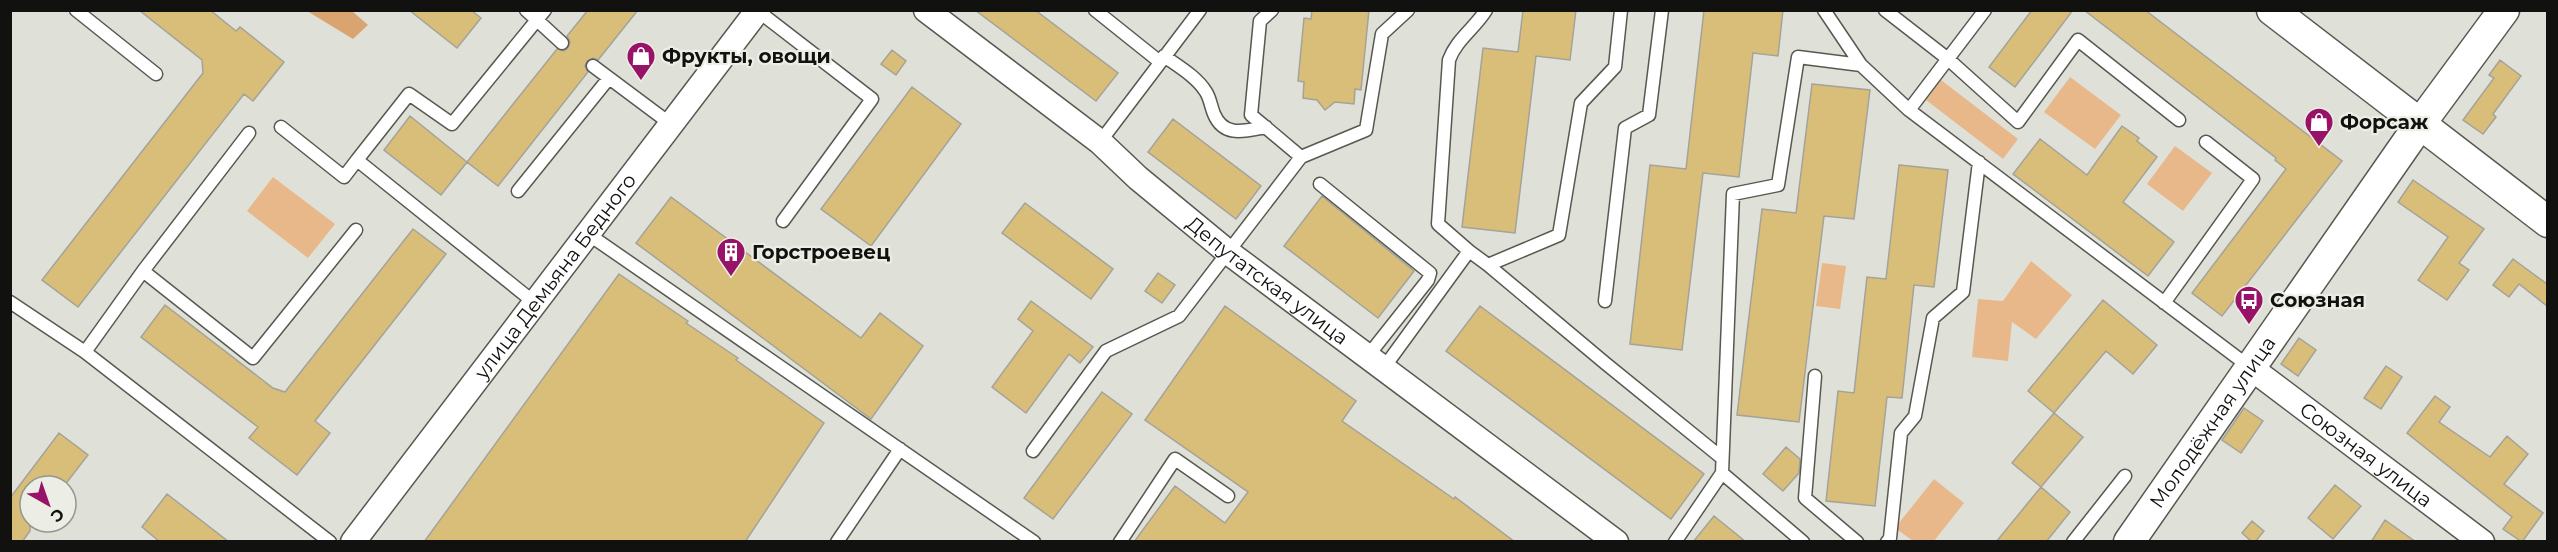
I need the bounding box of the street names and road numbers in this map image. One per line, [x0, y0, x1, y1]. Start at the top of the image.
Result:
street label: улица Демьяна Бедного [469, 169, 641, 385]
street label: Депутатская улица [1182, 211, 1353, 350]
street label: Молодёжная улица [2144, 332, 2281, 513]
street label: Союзная улица [2295, 397, 2437, 512]

